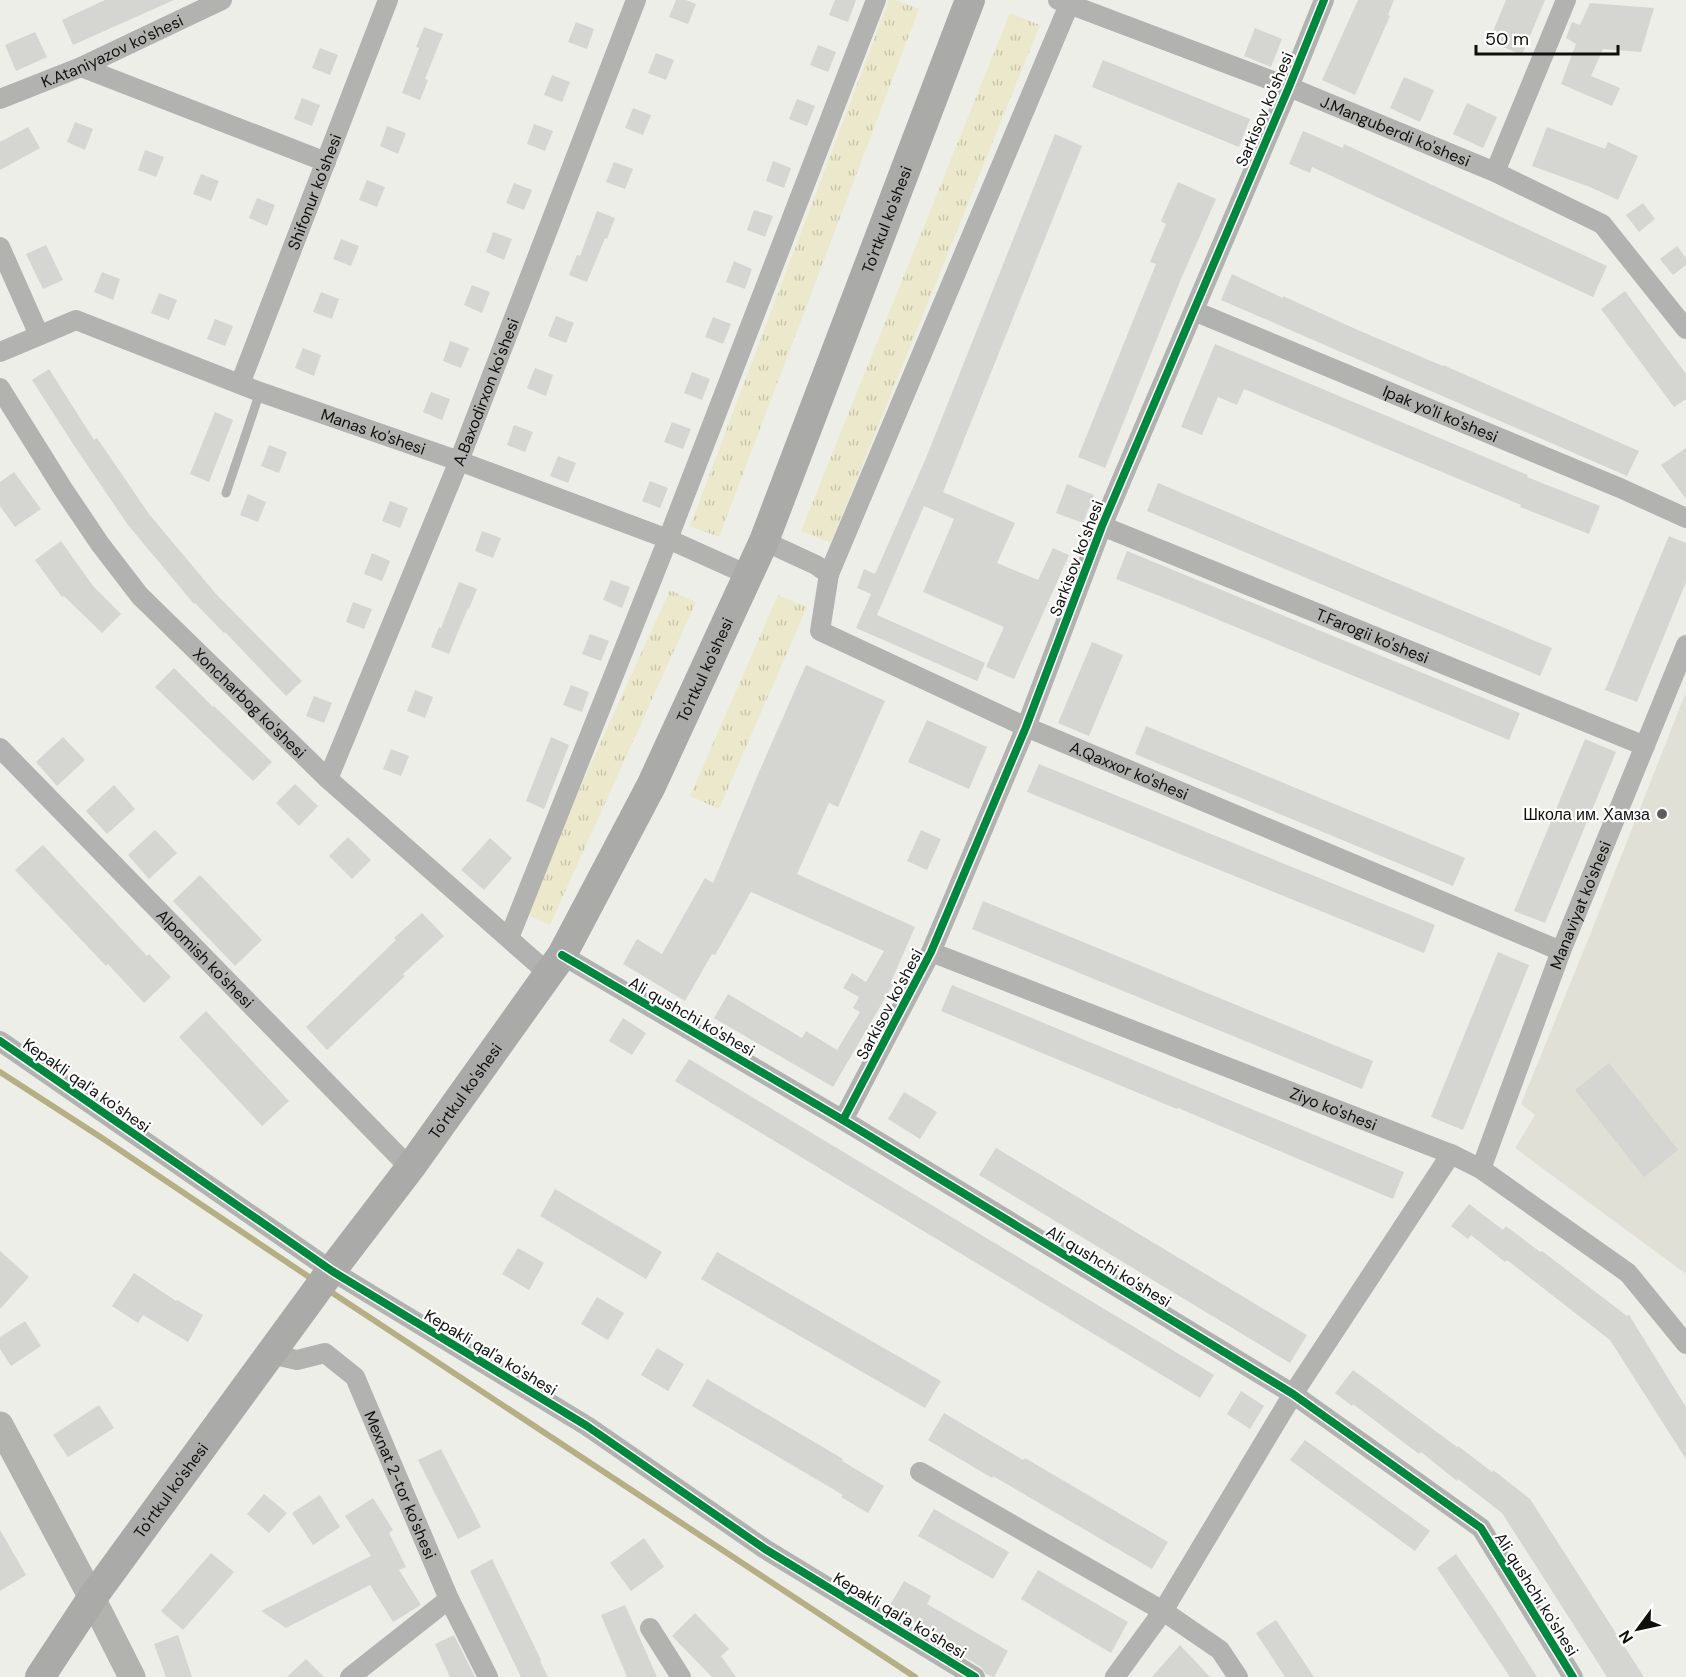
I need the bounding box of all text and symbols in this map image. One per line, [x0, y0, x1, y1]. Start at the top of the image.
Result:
street label: K.Ataniyazov ko'shesi [38, 10, 187, 93]
scale bar [1476, 18, 1618, 56]
text: 50 m [1485, 27, 1529, 51]
street label: Sarkisov ko'shesi [1231, 49, 1298, 170]
street label: J.Manguberdi ko'shesi [1317, 91, 1473, 172]
street label: Shifonur ko'shesi [283, 131, 346, 253]
street label: To'rtkul ko'shesi [857, 163, 917, 276]
street label: A.Baxodirxon ko'shesi [448, 315, 524, 469]
street label: Ipak yo'li ko'shesi [1379, 381, 1501, 447]
street label: Manas ko'shesi [318, 404, 428, 460]
street label: Sarkisov ko'shesi [1045, 497, 1108, 619]
street label: T.Farogii ko'shesi [1313, 604, 1432, 668]
street label: To'rtkul ko'shesi [672, 614, 738, 726]
street label: Xoncharbog ko'shesi [188, 643, 311, 763]
street label: A.Qaxxor ko'shesi [1067, 737, 1192, 805]
place label: Школа им. Хамза [1523, 804, 1650, 825]
marker: Школа им. Хамза [1655, 807, 1669, 821]
street label: Manaviyat ko'shesi [1545, 838, 1616, 972]
street label: Alpomish ko'shesi [152, 905, 258, 1013]
street label: Sarkisov ko'shesi [851, 945, 928, 1063]
street label: Ali qushchi ko'shesi [625, 972, 759, 1061]
street label: Kepakli qal'a ko'shesi [19, 1033, 155, 1137]
street label: To'rtkul ko'shesi [424, 1039, 507, 1144]
street label: Ziyo ko'shesi [1287, 1083, 1380, 1135]
street label: Ali qushchi ko'shesi [1042, 1221, 1175, 1312]
street label: Kepakli qal'a ko'shesi [421, 1304, 561, 1400]
street label: Mexnat 2-tor ko'shesi [360, 1408, 441, 1562]
street label: To'rtkul ko'shesi [129, 1439, 213, 1542]
street label: Ali qushchi ko'shesi [1490, 1528, 1583, 1660]
street label: Kepakli qal'a ko'shesi [830, 1567, 970, 1663]
north arrow [1608, 1599, 1668, 1659]
text: N [1614, 1626, 1638, 1648]

